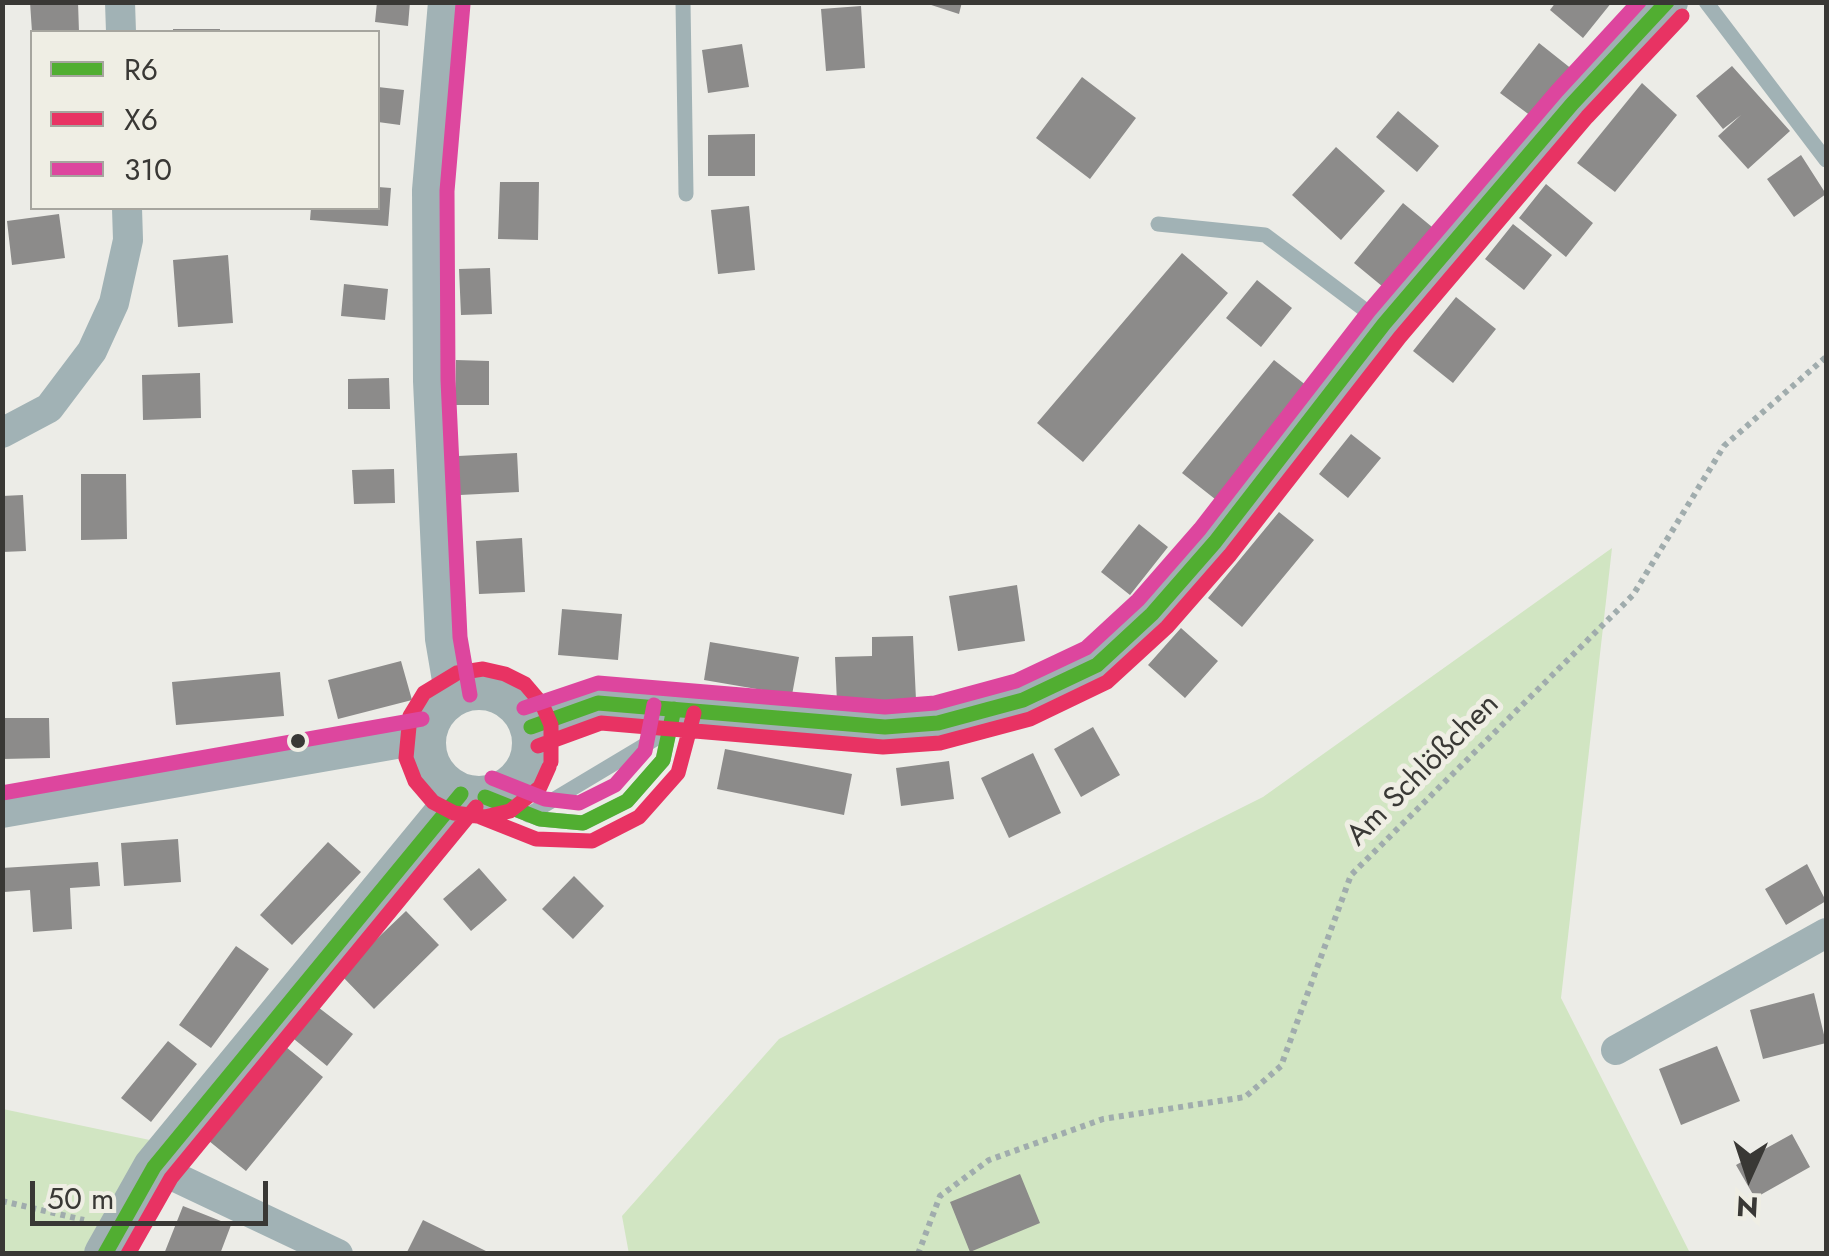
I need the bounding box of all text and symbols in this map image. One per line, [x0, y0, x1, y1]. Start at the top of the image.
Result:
legend [30, 30, 380, 210]
text: R6 [124, 48, 158, 91]
text: X6 [124, 98, 158, 141]
text: 310 [124, 148, 172, 191]
street label: Am Schlößchen [1340, 687, 1508, 855]
unlabelled marker [288, 731, 308, 751]
north arrow [1699, 1126, 1799, 1226]
scale bar [35, 1161, 272, 1223]
text: 50 m [47, 1177, 114, 1220]
text: N [1735, 1185, 1760, 1228]

